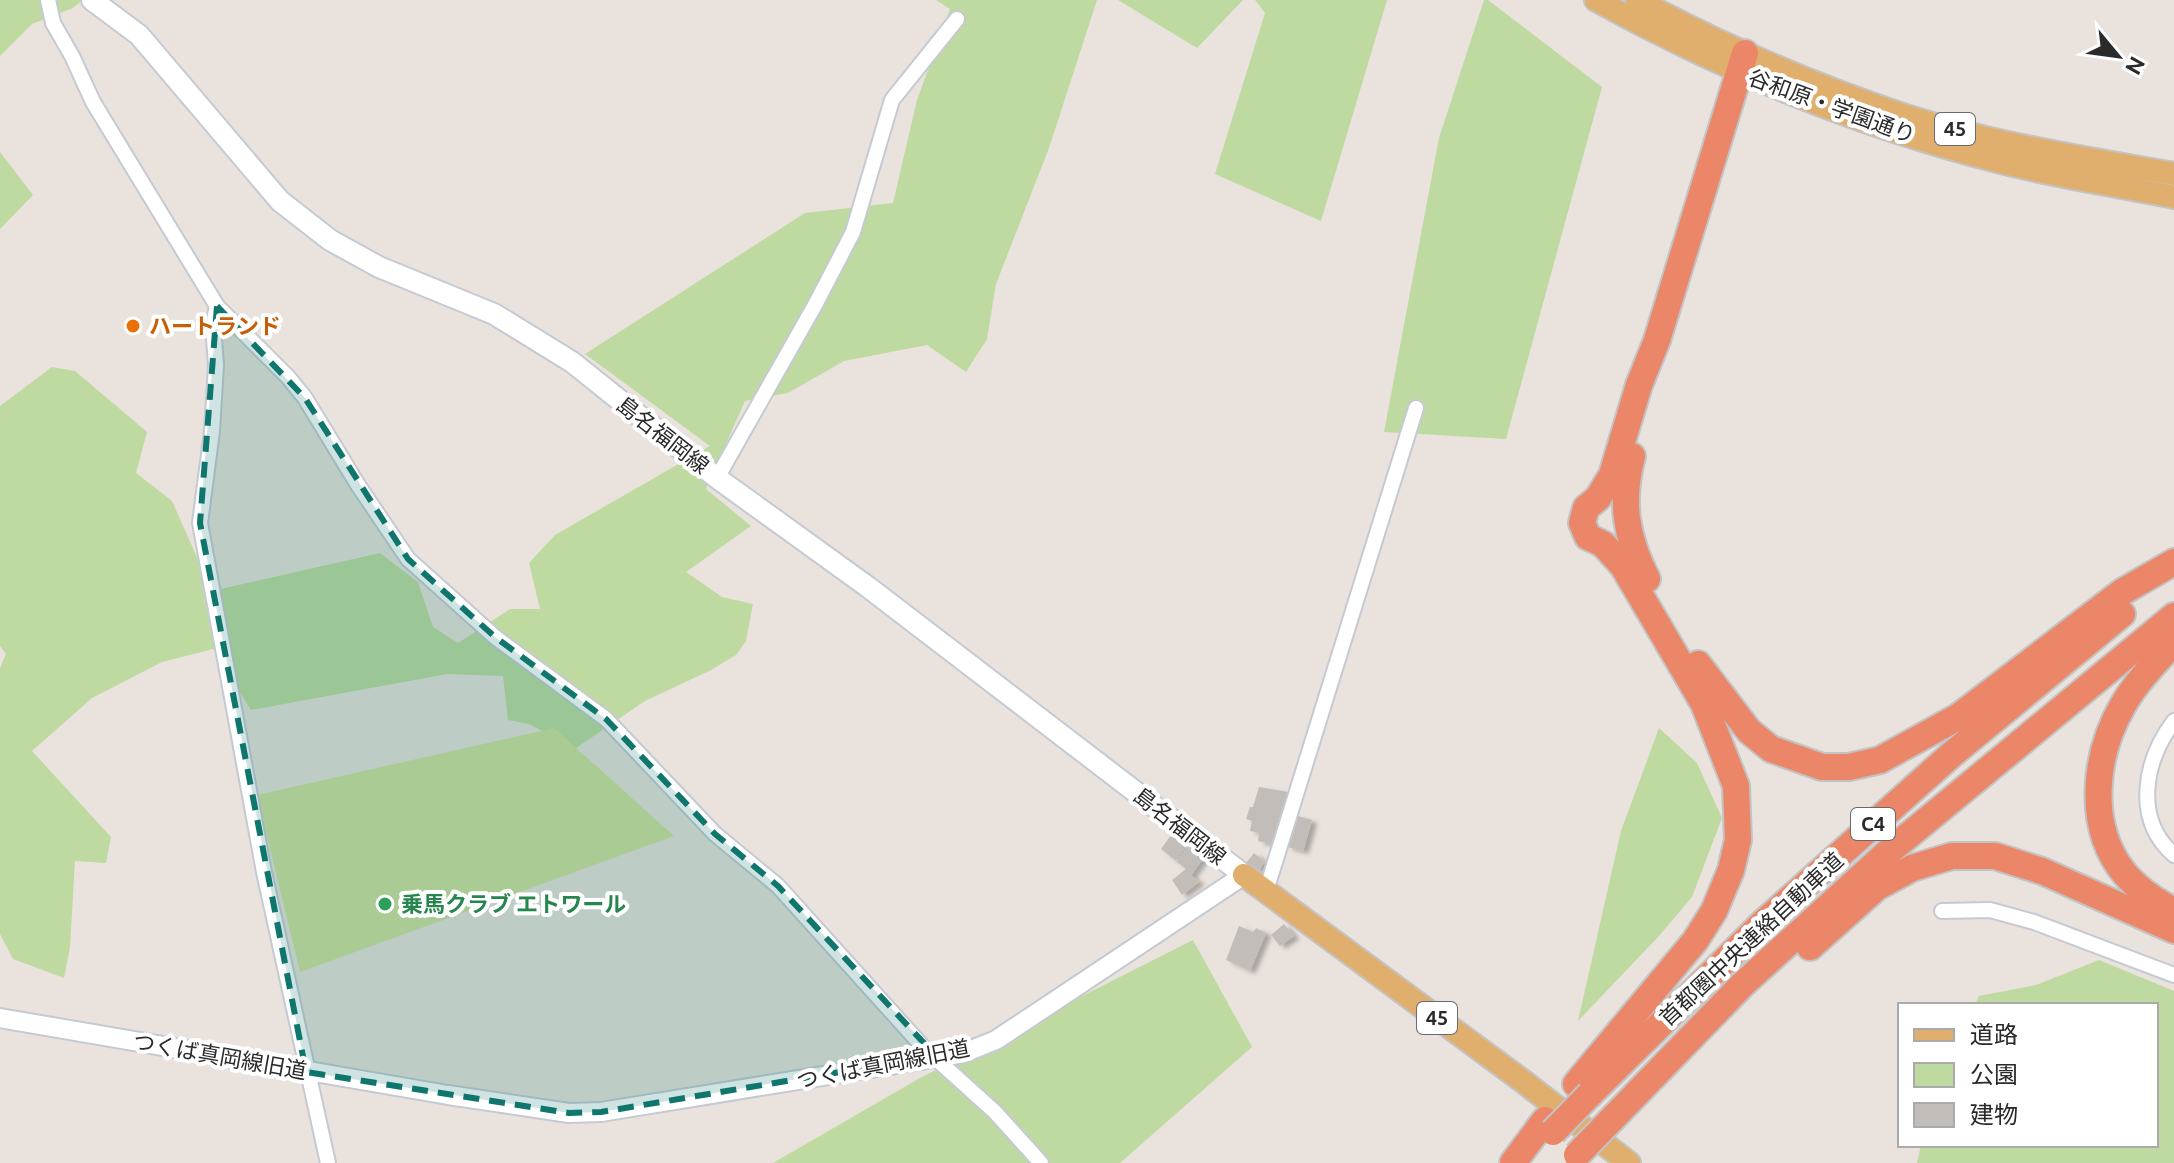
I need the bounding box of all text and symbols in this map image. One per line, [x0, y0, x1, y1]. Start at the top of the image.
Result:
north arrow [2078, 16, 2158, 96]
text: N [2121, 53, 2151, 79]
street label: 谷和原・学園通り [1745, 64, 1919, 147]
road number: 45 [1935, 113, 1975, 145]
place label: ハートランド [149, 313, 281, 338]
marker: ハートランド [124, 317, 142, 335]
street label: 島名福岡線 [612, 391, 714, 478]
street label: 島名福岡線 [1129, 782, 1231, 869]
road number: C4 [1851, 808, 1895, 840]
street label: 首都圏中央連絡自動車道 [1654, 847, 1848, 1030]
place label: 乗馬クラブ エトワール [401, 891, 626, 916]
marker: 乗馬クラブ エトワール [376, 895, 394, 913]
road number: 45 [1417, 1002, 1457, 1034]
legend [1898, 1003, 2158, 1147]
text: 道路 [1970, 1021, 2018, 1048]
street label: つくば真岡線旧道 [131, 1028, 309, 1083]
street label: つくば真岡線旧道 [794, 1034, 972, 1093]
text: 公園 [1970, 1061, 2018, 1088]
text: 建物 [1970, 1101, 2018, 1128]

